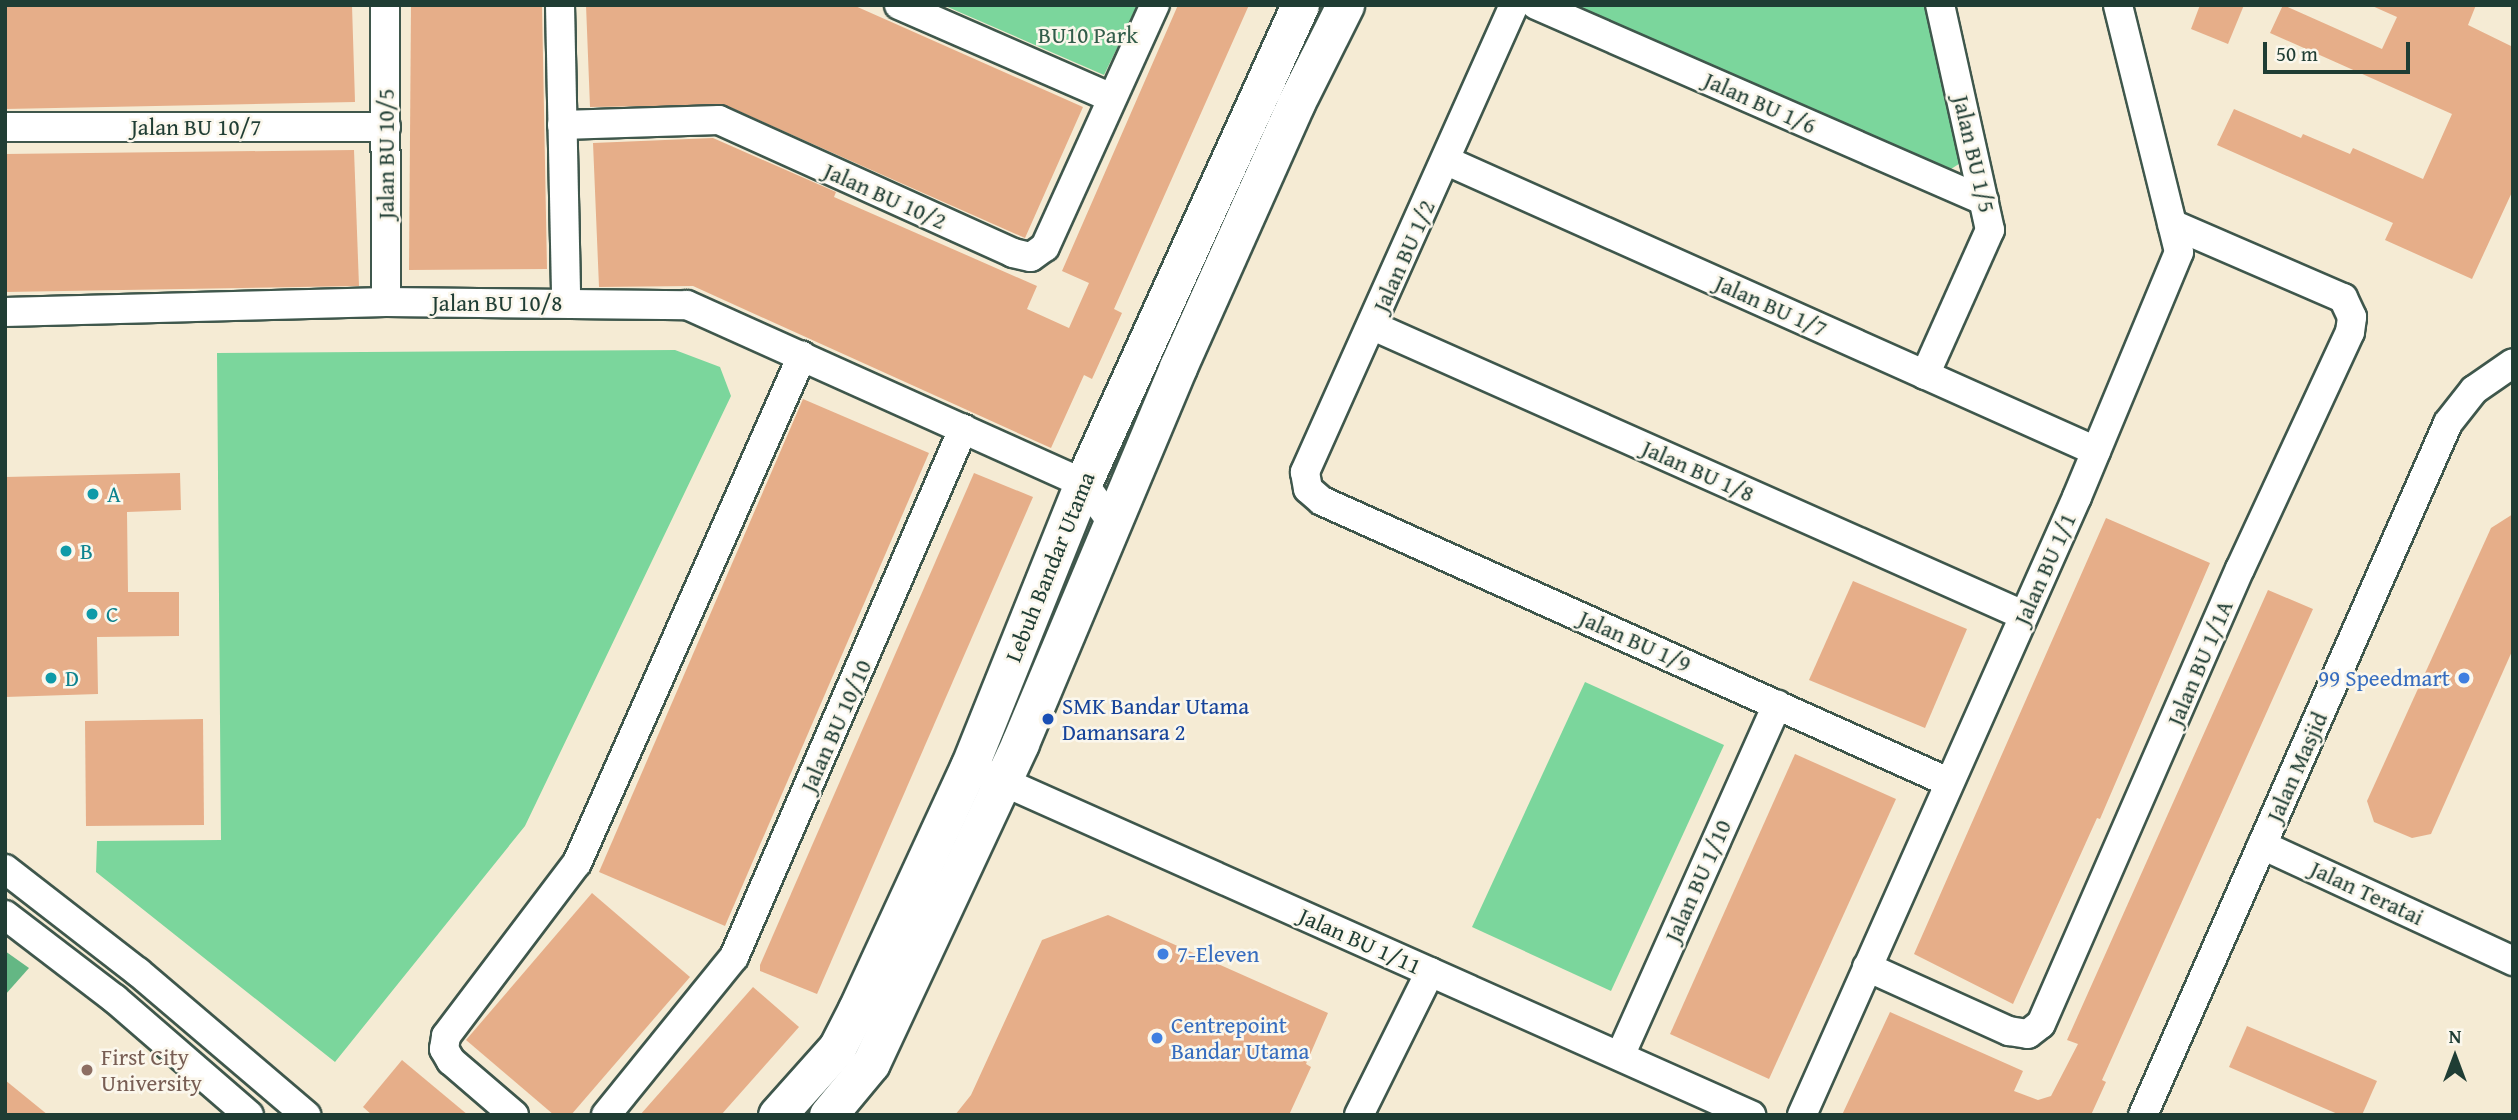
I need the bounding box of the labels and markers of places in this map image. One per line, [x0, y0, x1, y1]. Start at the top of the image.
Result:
place label: A [107, 480, 121, 508]
marker: A [85, 486, 101, 502]
place label: B [80, 537, 93, 565]
marker: B [58, 543, 74, 559]
place label: C [106, 600, 118, 628]
marker: C [84, 606, 100, 622]
place label: D [65, 664, 79, 692]
place label: 99 Speedmart [2318, 664, 2450, 692]
marker: D [43, 670, 59, 686]
marker: 99 Speedmart [2456, 670, 2472, 686]
place label: SMK Bandar Utama Damansara 2 [1062, 692, 1249, 746]
marker: SMK Bandar Utama Damansara 2 [1040, 711, 1056, 727]
place label: 7-Eleven [1177, 940, 1259, 968]
marker: 7-Eleven [1155, 946, 1171, 962]
place label: Centrepoint Bandar Utama [1171, 1011, 1309, 1065]
marker: Centrepoint Bandar Utama [1149, 1030, 1165, 1046]
place label: First City University [101, 1043, 202, 1097]
marker: First City University [79, 1062, 95, 1078]

